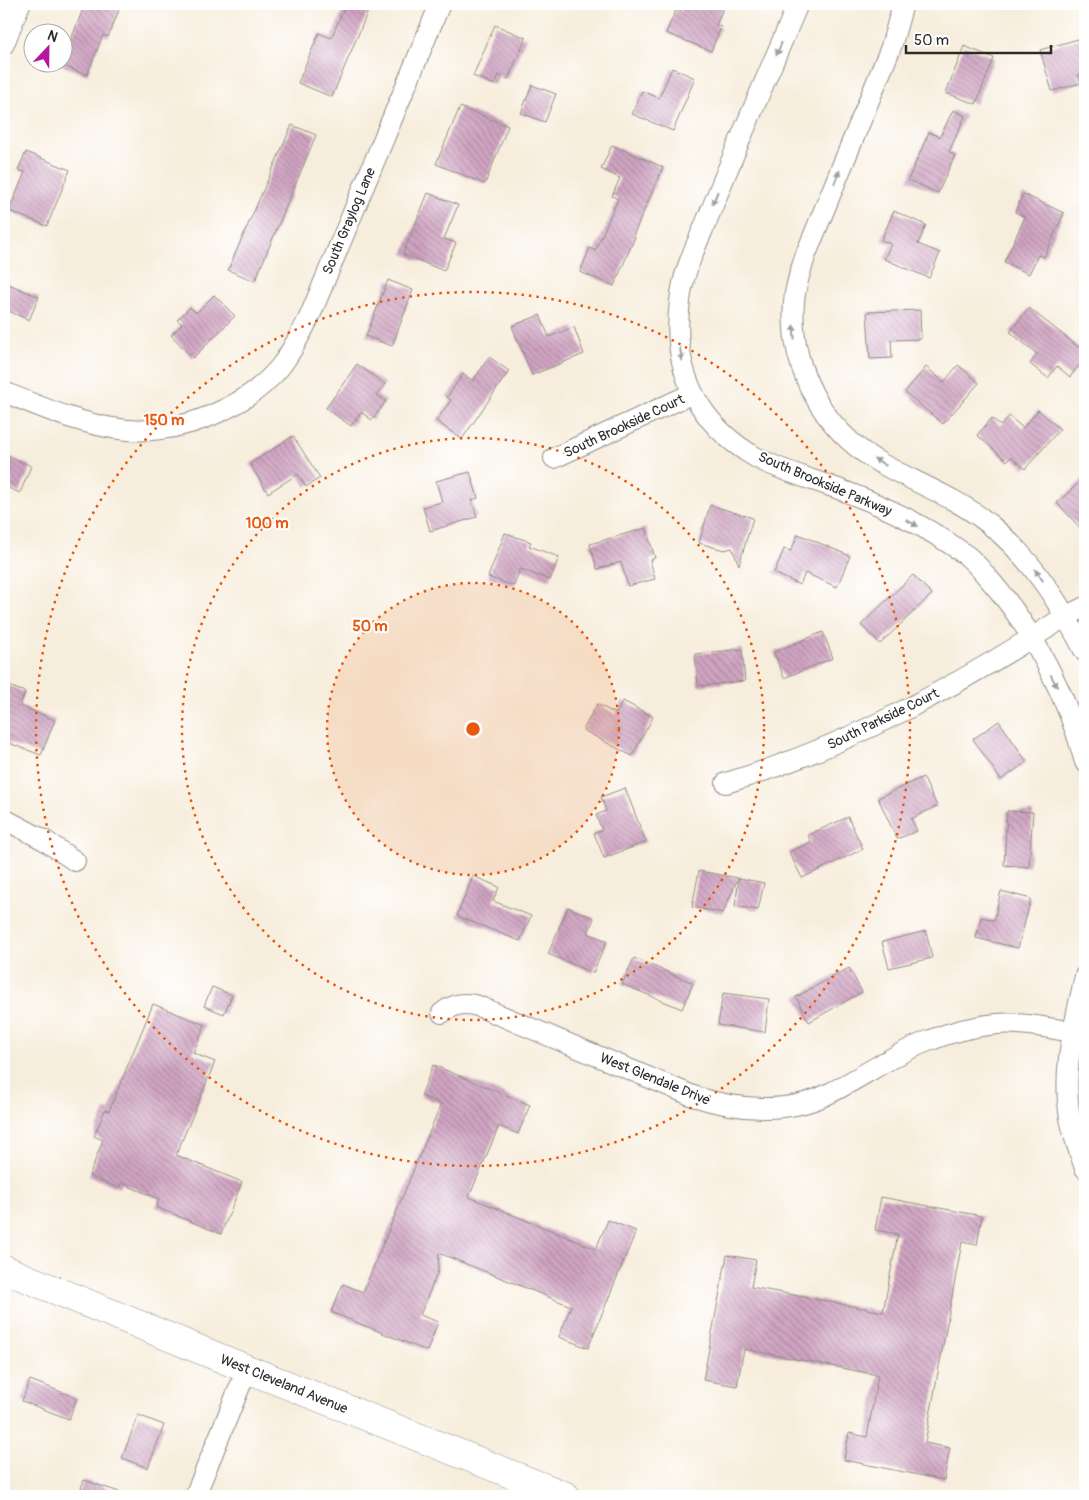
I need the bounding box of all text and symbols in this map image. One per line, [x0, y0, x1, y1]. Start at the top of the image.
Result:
north arrow [22, 22, 72, 72]
scale bar [906, 22, 1052, 54]
text: N [45, 27, 60, 46]
text: 50 m [914, 31, 949, 50]
one-way arrow [774, 42, 782, 56]
street label: South Graylog Lane [319, 165, 379, 277]
one-way arrow [834, 170, 842, 185]
one-way arrow [711, 191, 719, 205]
one-way arrow [790, 324, 798, 340]
one-way arrow [677, 347, 685, 363]
street label: South Brookside Court [561, 390, 687, 461]
text: 150 m [144, 411, 184, 430]
street label: South Brookside Parkway [756, 448, 894, 520]
one-way arrow [873, 458, 888, 466]
text: 100 m [246, 514, 288, 533]
one-way arrow [905, 519, 920, 527]
one-way arrow [1034, 569, 1044, 582]
text: 50 m [353, 617, 387, 636]
one-way arrow [1050, 674, 1058, 689]
street label: South Parkside Court [824, 684, 942, 753]
centre of rings [464, 720, 482, 738]
street label: West Glendale Drive [597, 1049, 713, 1109]
street label: West Cleveland Avenue [218, 1351, 350, 1417]

